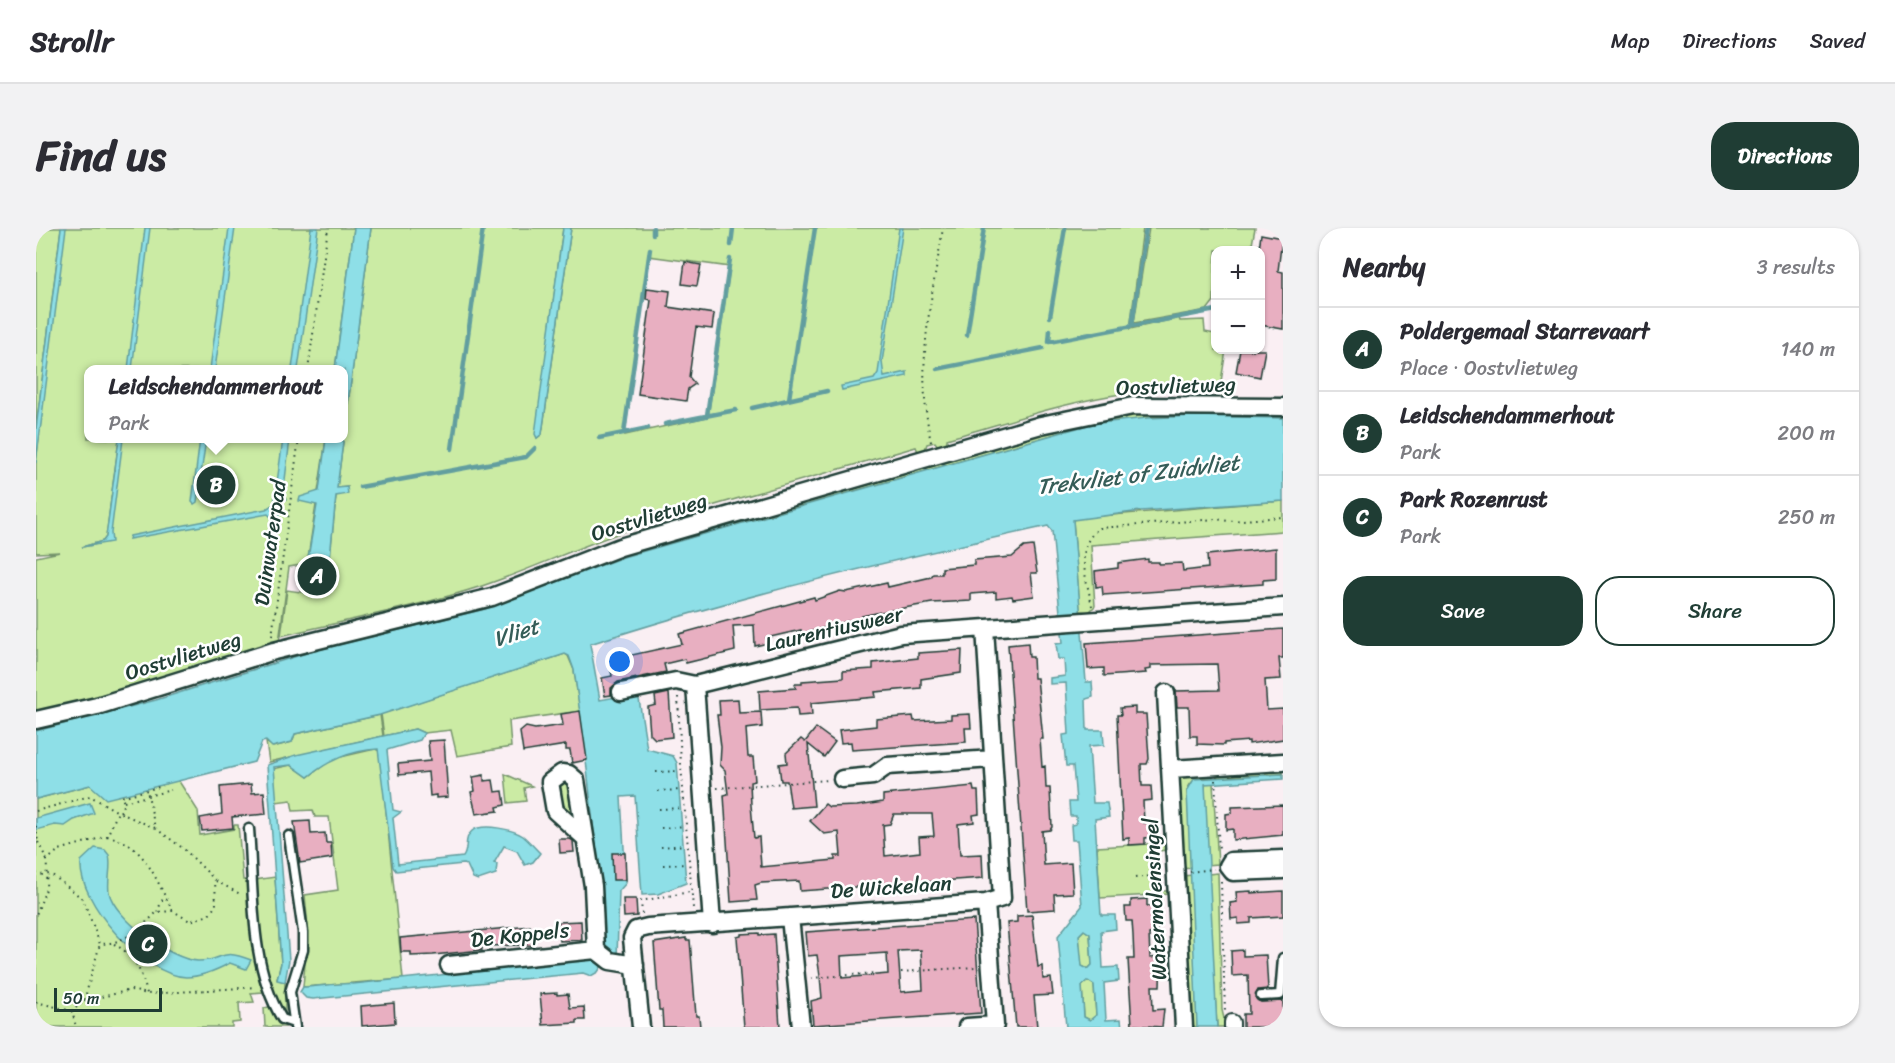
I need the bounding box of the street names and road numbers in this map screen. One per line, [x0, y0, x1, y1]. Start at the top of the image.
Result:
street label: Oostvlietweg [1115, 365, 1237, 407]
street label: Duinwaterpad [242, 476, 298, 608]
street label: Oostvlietweg [586, 481, 712, 553]
street label: Laurentiusweer [761, 594, 908, 663]
street label: Oostvlietweg [120, 620, 246, 692]
street label: Watermolensingel [1132, 816, 1178, 981]
street label: De Wickelaan [829, 864, 953, 910]
street label: De Koppels [469, 911, 572, 959]

